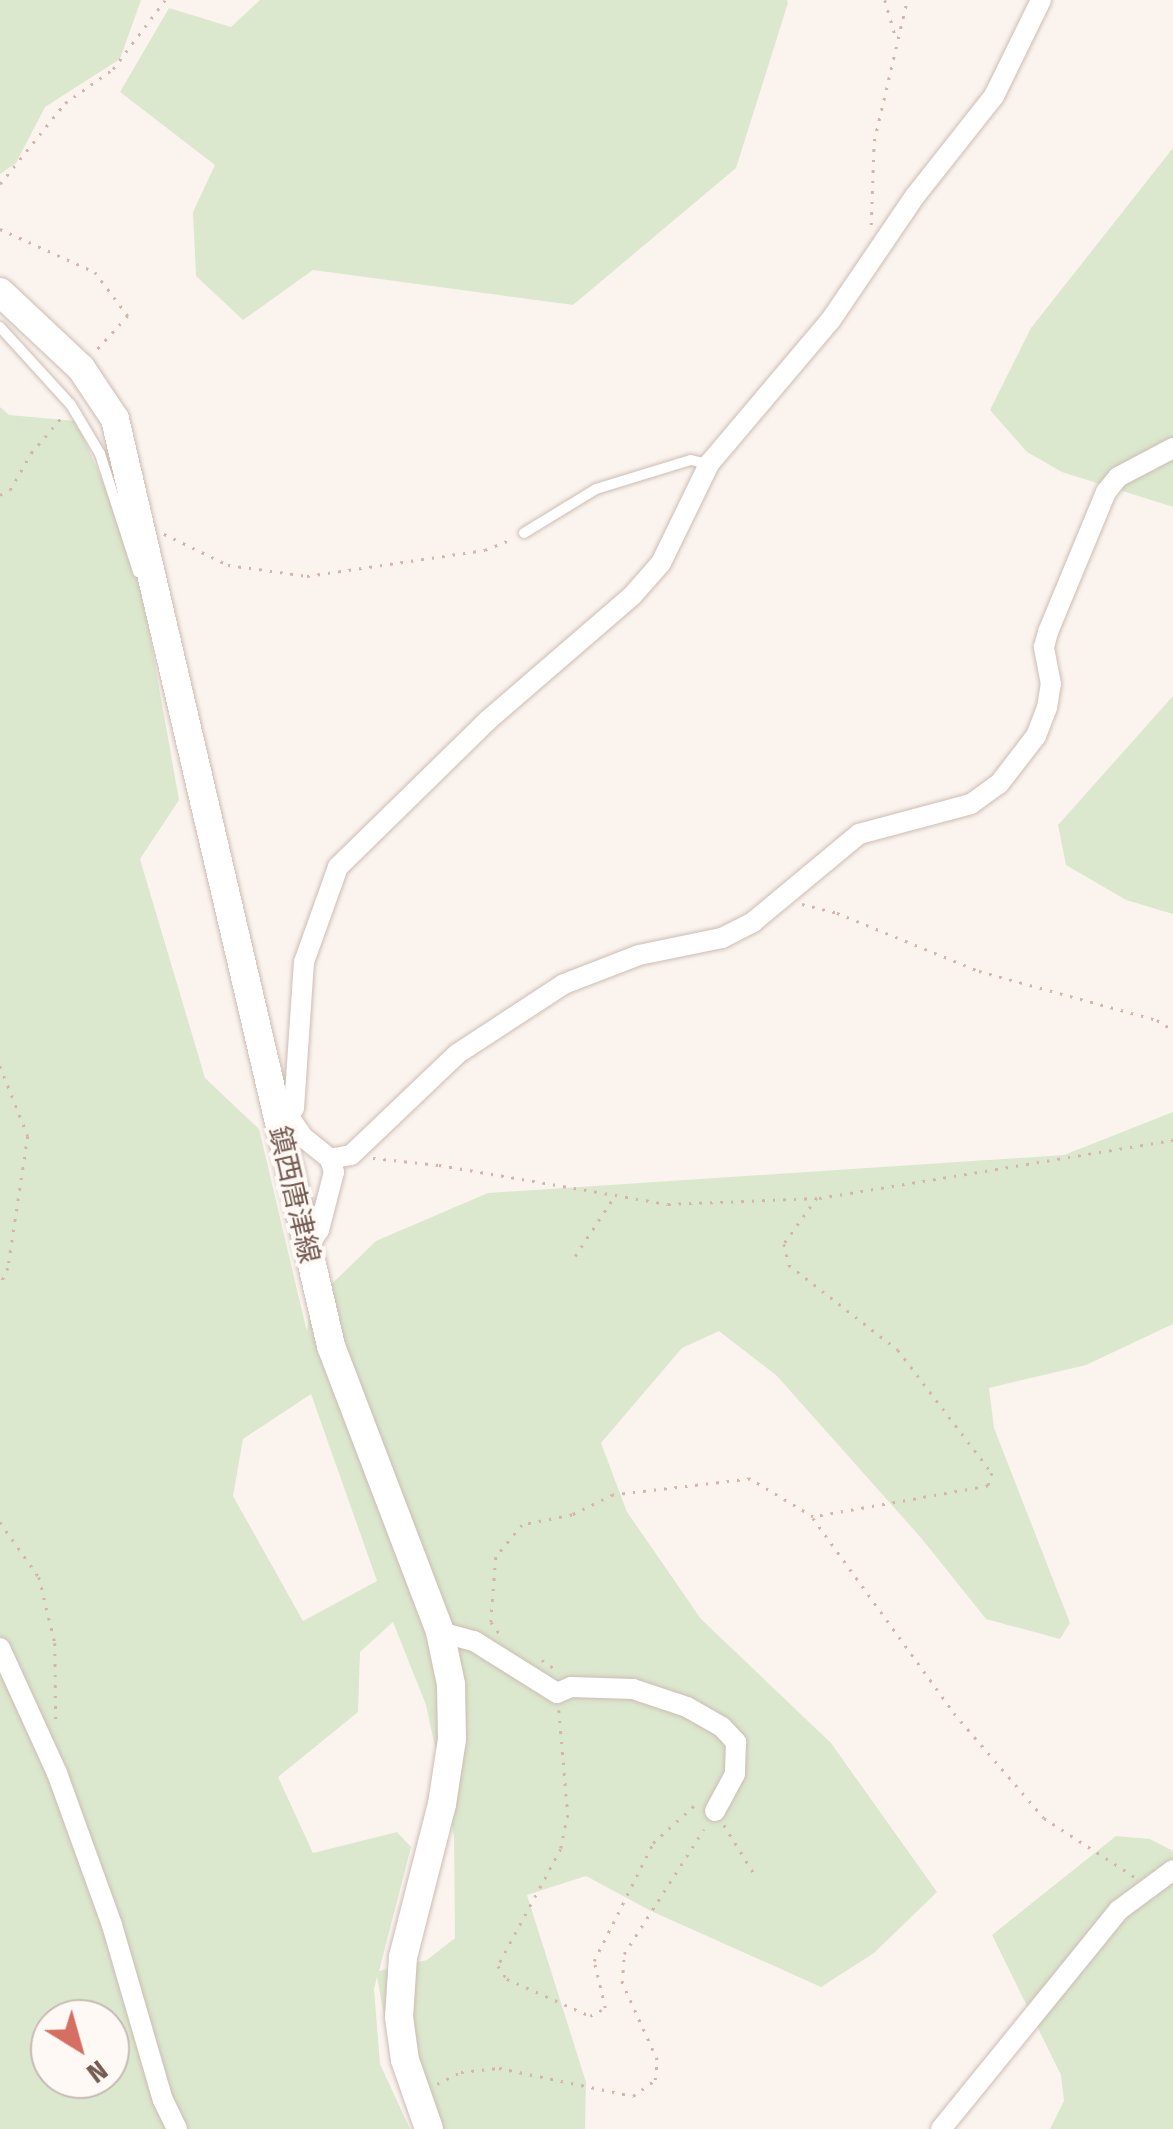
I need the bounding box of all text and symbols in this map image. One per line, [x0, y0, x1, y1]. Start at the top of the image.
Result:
street label: 鎮西唐津線 [262, 1123, 326, 1267]
north arrow [30, 1999, 130, 2099]
text: N [81, 2054, 114, 2090]

